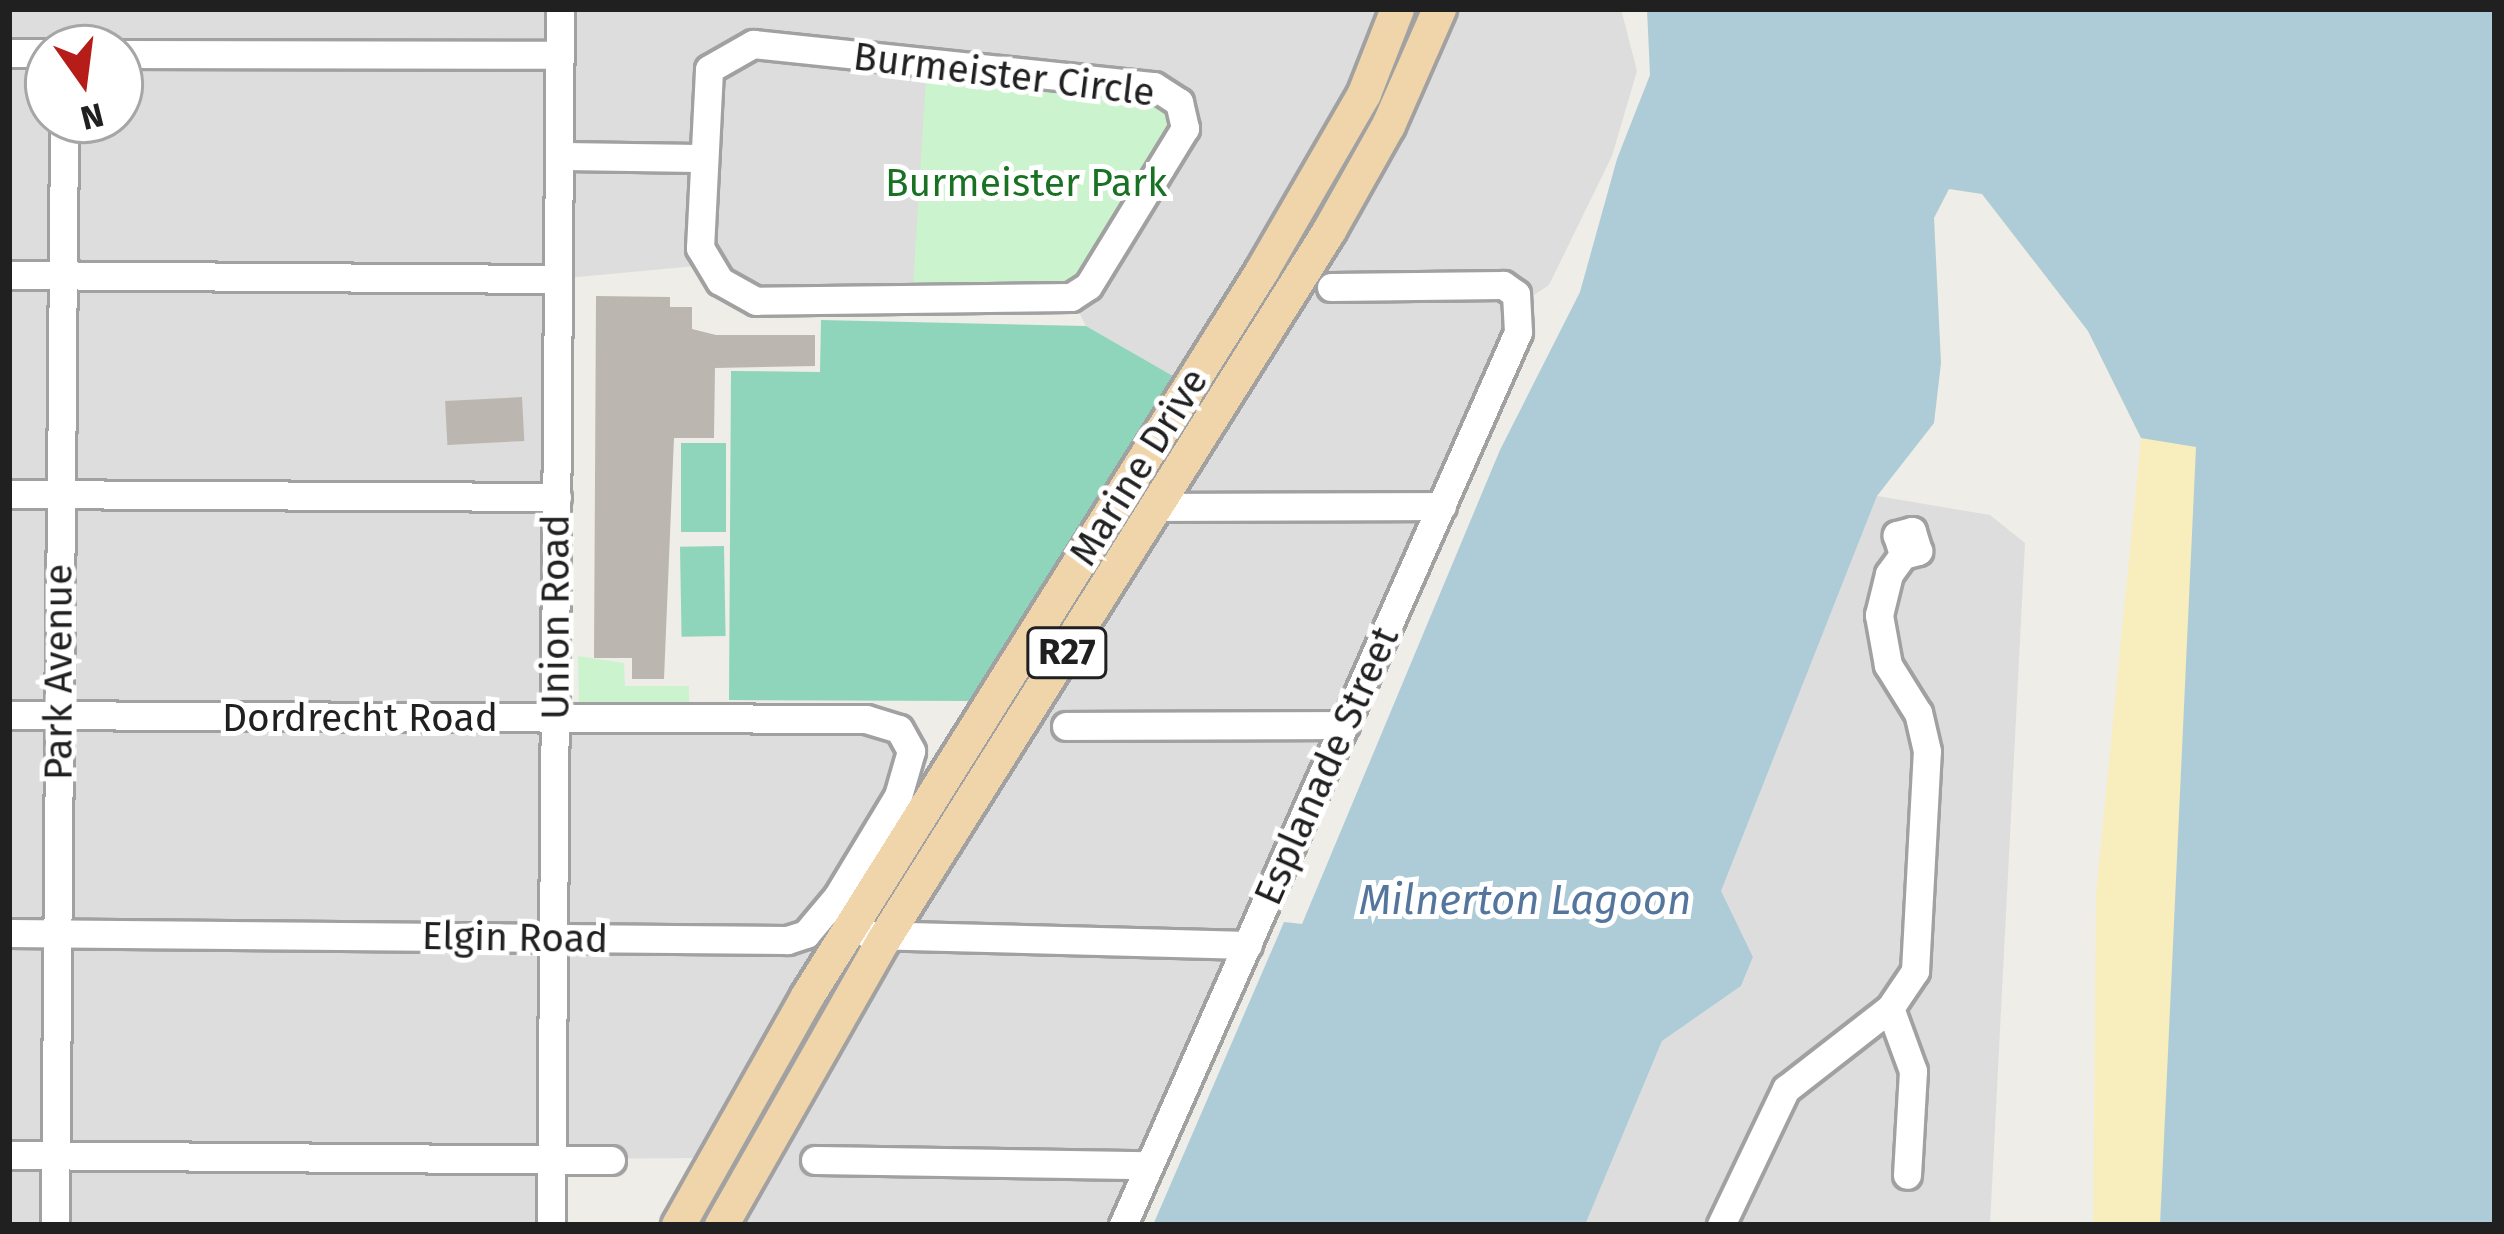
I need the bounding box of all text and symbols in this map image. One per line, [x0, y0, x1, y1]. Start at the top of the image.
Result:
north arrow [24, 24, 144, 144]
street label: Burmeister Circle [851, 33, 1157, 117]
text: N [77, 94, 107, 138]
park label: Burmeister Park [885, 160, 1167, 206]
street label: Marine Drive [1060, 360, 1218, 574]
street label: Union Road [533, 514, 579, 720]
street label: Park Avenue [36, 564, 82, 780]
street label: Esplanade Street [1245, 620, 1409, 912]
road number: R27 [1025, 623, 1109, 683]
street label: Dordrecht Road [222, 695, 498, 741]
water label: Milnerton Lagoon [1359, 875, 1691, 925]
street label: Elgin Road [421, 913, 609, 963]

